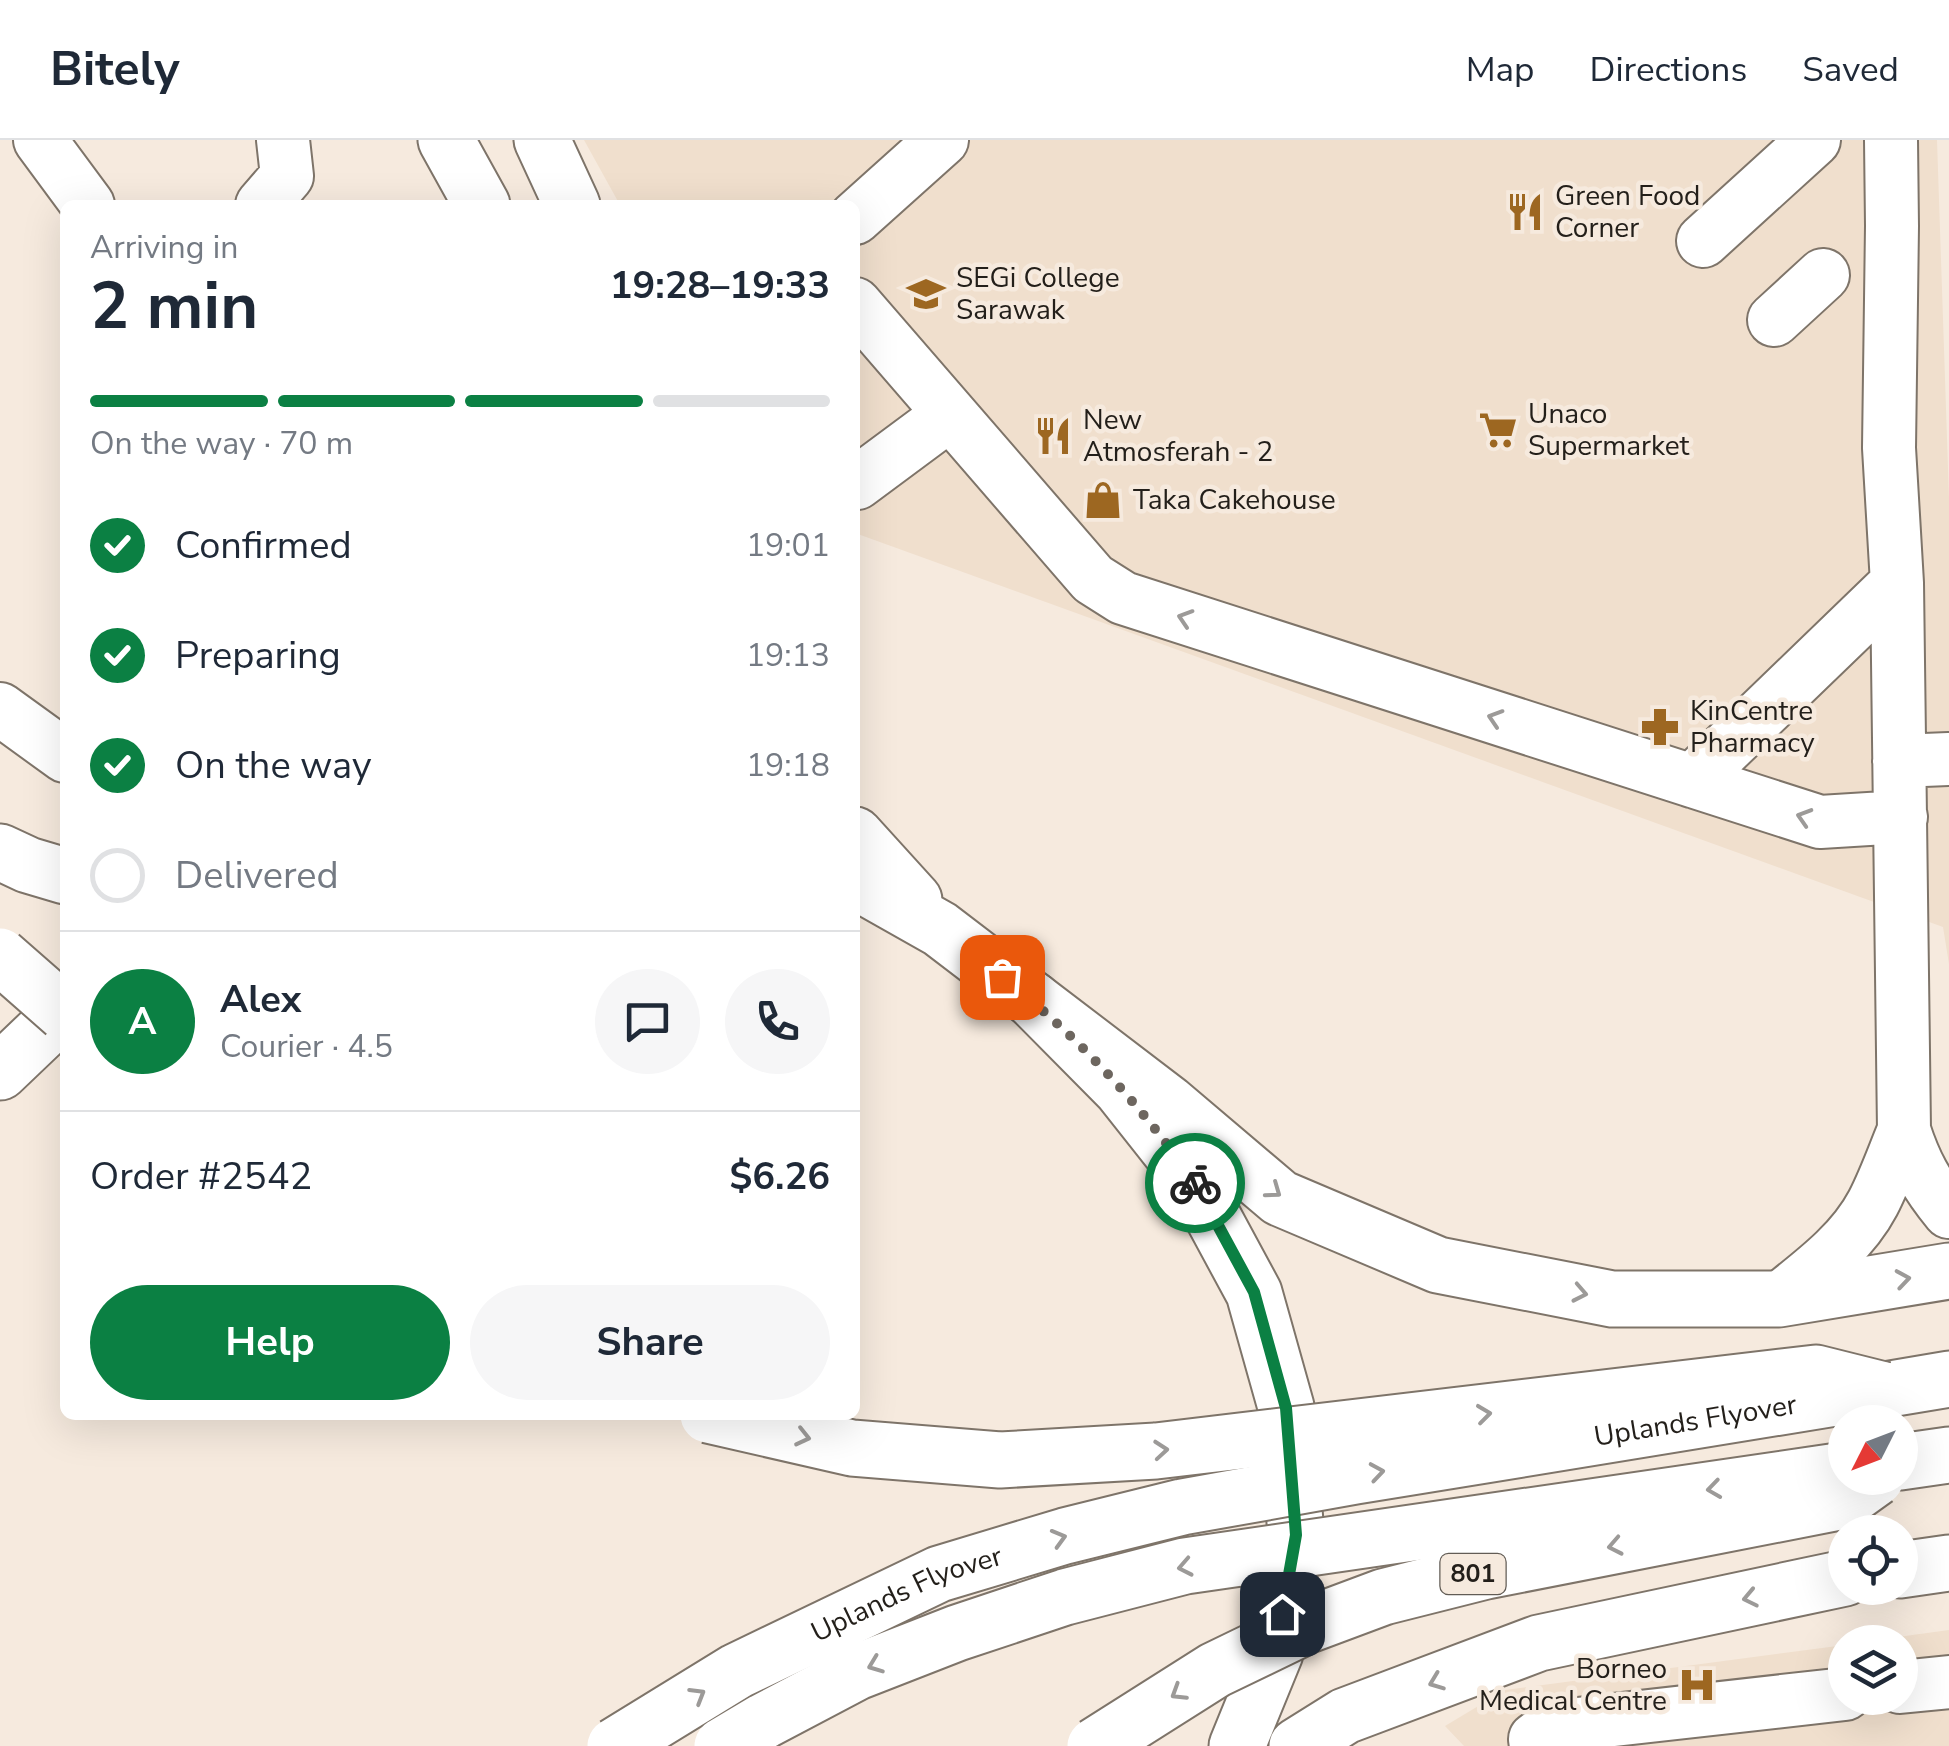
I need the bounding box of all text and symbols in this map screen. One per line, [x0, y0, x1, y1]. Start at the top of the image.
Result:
text: Bitely [50, 36, 179, 102]
text: Map [1466, 46, 1535, 93]
text: Directions [1590, 46, 1747, 93]
text: Saved [1802, 46, 1899, 93]
place label: Green Food Corner [1555, 177, 1700, 247]
restaurant icon: Green Food Corner [1504, 191, 1546, 233]
text: Arriving in [90, 226, 238, 269]
place label: SEGi College Sarawak [956, 259, 1120, 329]
text: 19:28–19:33 [610, 260, 830, 311]
text: 2 min [90, 262, 258, 351]
school or university icon: SEGi College Sarawak [905, 273, 947, 315]
place label: Unaco Supermarket [1528, 395, 1690, 465]
place label: New Atmosferah - 2 [1083, 401, 1273, 471]
supermarket icon: Unaco Supermarket [1477, 409, 1519, 451]
restaurant icon: New Atmosferah - 2 [1032, 415, 1074, 457]
text: On the way · 70 m [90, 422, 353, 465]
shop icon: Taka Cakehouse [1082, 479, 1124, 521]
place label: Taka Cakehouse [1133, 481, 1336, 519]
icon: check [90, 518, 145, 573]
text: Confirmed [175, 520, 352, 571]
text: 19:01 [746, 524, 830, 567]
one-way arrow [1178, 610, 1195, 630]
icon: check [90, 628, 145, 683]
text: Preparing [175, 630, 341, 681]
text: 19:13 [746, 634, 830, 677]
place label: KinCentre Pharmacy [1690, 692, 1815, 762]
pharmacy icon: KinCentre Pharmacy [1639, 706, 1681, 748]
one-way arrow [1487, 709, 1504, 730]
icon: check [90, 738, 145, 793]
text: On the way [175, 740, 371, 791]
text: 19:18 [746, 744, 830, 787]
one-way arrow [1796, 808, 1813, 829]
text: Delivered [175, 850, 339, 901]
pin [960, 935, 1045, 1020]
icon: bag [975, 950, 1030, 1005]
button: chat [595, 969, 700, 1074]
button: phone [725, 969, 830, 1074]
text: Alex [220, 974, 301, 1025]
text: A [128, 996, 157, 1047]
text: Courier · 4.5 [220, 1025, 393, 1068]
courier [1145, 1133, 1245, 1233]
text: Order #2542 [90, 1151, 312, 1202]
text: $6.26 [729, 1151, 830, 1202]
icon: bike [1168, 1156, 1223, 1211]
one-way arrow [1263, 1179, 1281, 1197]
one-way arrow [1894, 1269, 1911, 1290]
one-way arrow [1571, 1281, 1588, 1302]
button: Help [90, 1285, 450, 1400]
button: Share [470, 1285, 830, 1400]
street label: Uplands Flyover [1591, 1386, 1799, 1456]
one-way arrow [1476, 1404, 1492, 1425]
north arrow [1828, 1405, 1918, 1495]
map controls [1828, 1405, 1918, 1715]
one-way arrow [794, 1425, 811, 1446]
one-way arrow [1154, 1440, 1170, 1462]
one-way arrow [1369, 1463, 1385, 1484]
one-way arrow [1706, 1478, 1722, 1499]
button: locate [1828, 1515, 1918, 1605]
one-way arrow [1050, 1529, 1067, 1550]
one-way arrow [1607, 1534, 1624, 1555]
street label: Uplands Flyover [805, 1537, 1007, 1652]
road number: 801 [1440, 1554, 1506, 1594]
one-way arrow [1176, 1556, 1193, 1577]
pin [1240, 1572, 1325, 1657]
icon: home [1255, 1587, 1310, 1642]
one-way arrow [1741, 1587, 1758, 1608]
button: layers [1828, 1625, 1918, 1715]
place label: Borneo Medical Centre [1479, 1650, 1667, 1720]
one-way arrow [867, 1653, 885, 1673]
hospital icon: Borneo Medical Centre [1676, 1664, 1718, 1706]
one-way arrow [1429, 1670, 1446, 1690]
one-way arrow [1171, 1681, 1189, 1700]
one-way arrow [687, 1688, 705, 1707]

